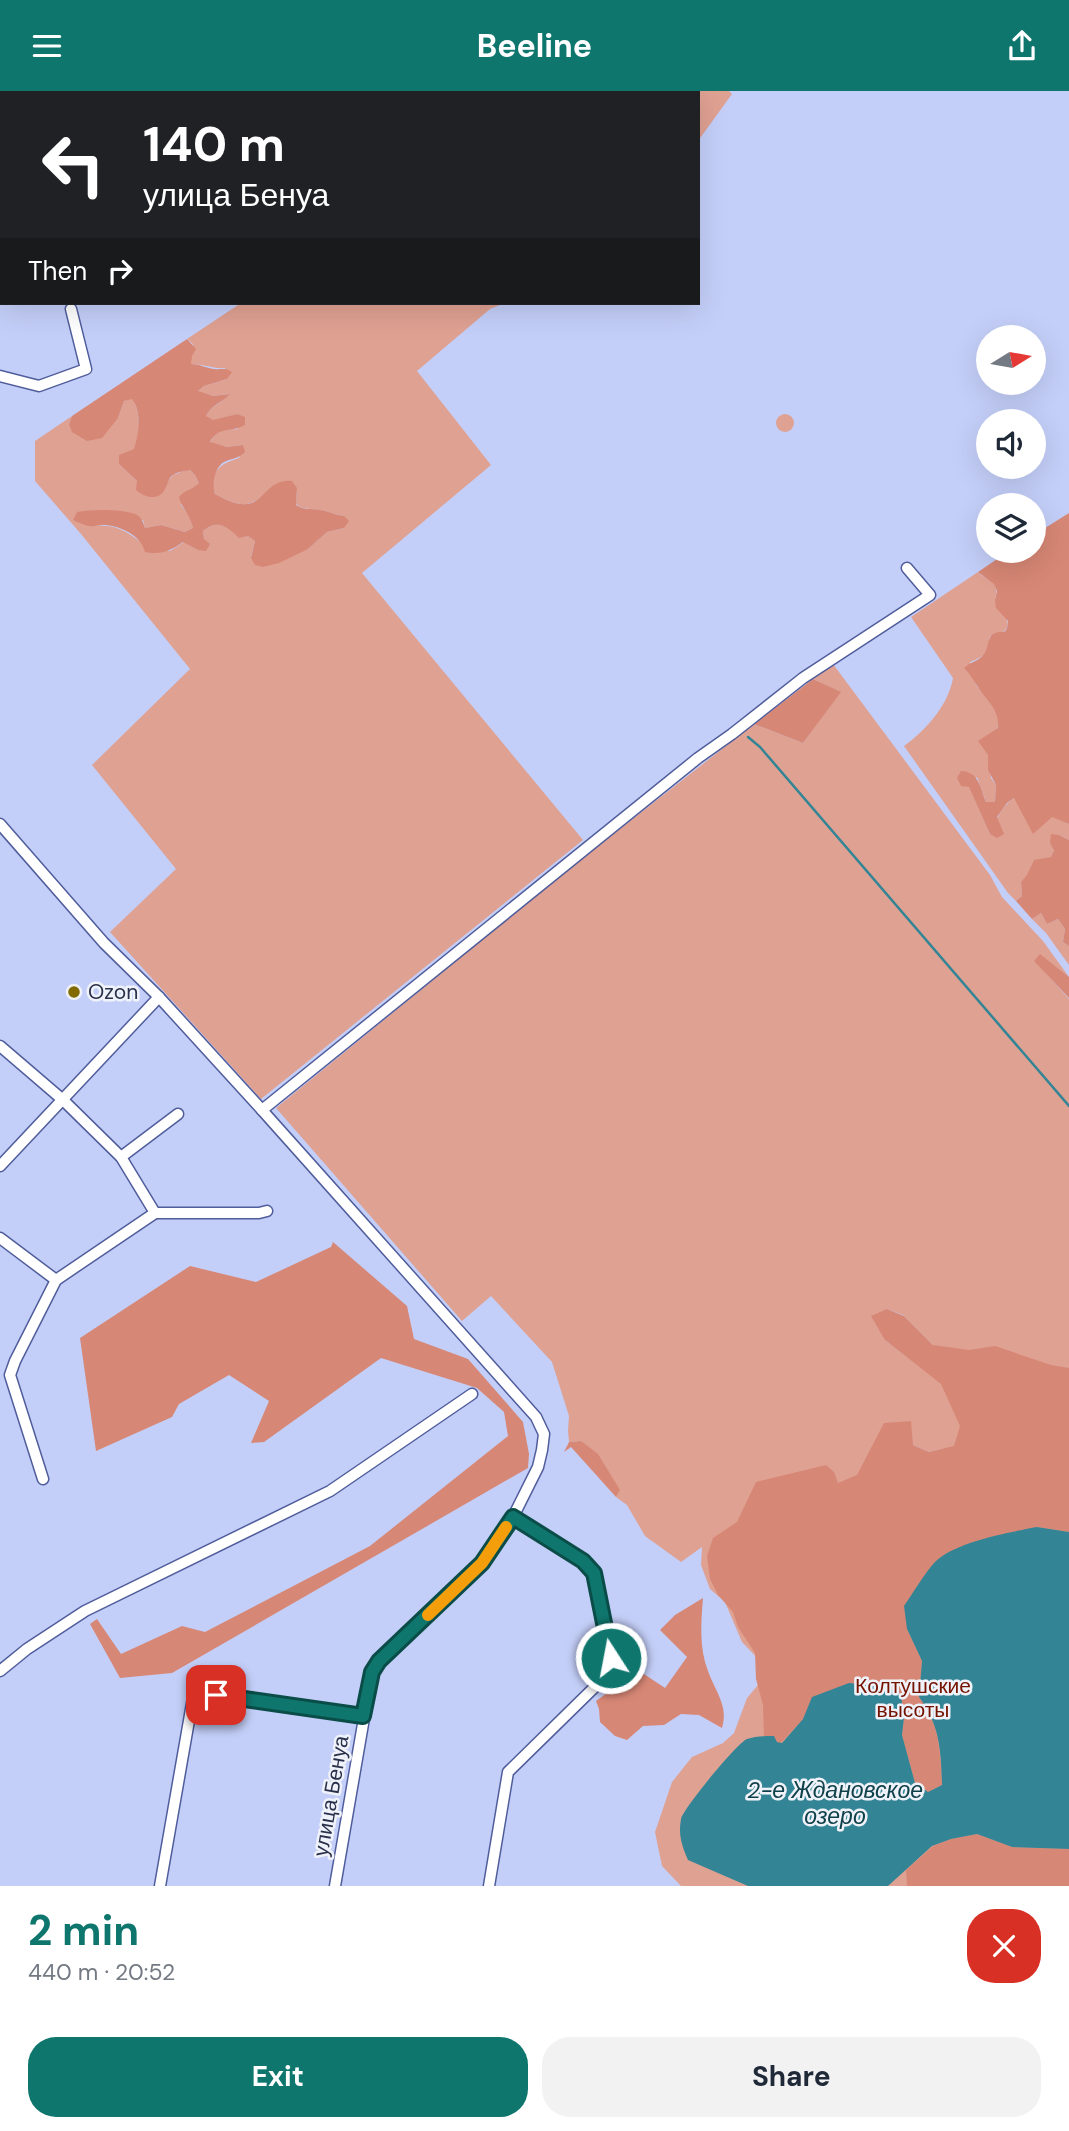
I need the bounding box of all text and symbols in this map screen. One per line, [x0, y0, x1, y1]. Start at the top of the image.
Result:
text: Beeline [477, 25, 592, 67]
icon: menu [28, 27, 66, 65]
icon: share [1003, 27, 1041, 65]
text: 140 m [143, 112, 285, 176]
icon: left [28, 119, 119, 210]
text: улица Бенуа [143, 174, 329, 216]
icon: right [101, 252, 139, 290]
text: Then [28, 254, 87, 288]
north arrow [976, 325, 1046, 395]
map controls [976, 325, 1046, 563]
button: sound [976, 409, 1046, 479]
button: layers [976, 493, 1046, 563]
place label: Ozon [88, 978, 138, 1006]
marker: Ozon [66, 984, 82, 1000]
position arrow [574, 1621, 648, 1695]
pin [186, 1665, 246, 1725]
park label: Колтушские высоты [855, 1672, 971, 1724]
icon: arrive [197, 1676, 235, 1714]
street label: улица Бенуа [307, 1733, 355, 1859]
water label: 2-е Ждановское озеро [747, 1775, 923, 1831]
text: 2 min [28, 1903, 139, 1958]
button: close [967, 1909, 1041, 1983]
text: 440 m · 20:52 [28, 1957, 175, 1987]
button: Exit [28, 2037, 528, 2117]
button: Share [542, 2037, 1041, 2117]

